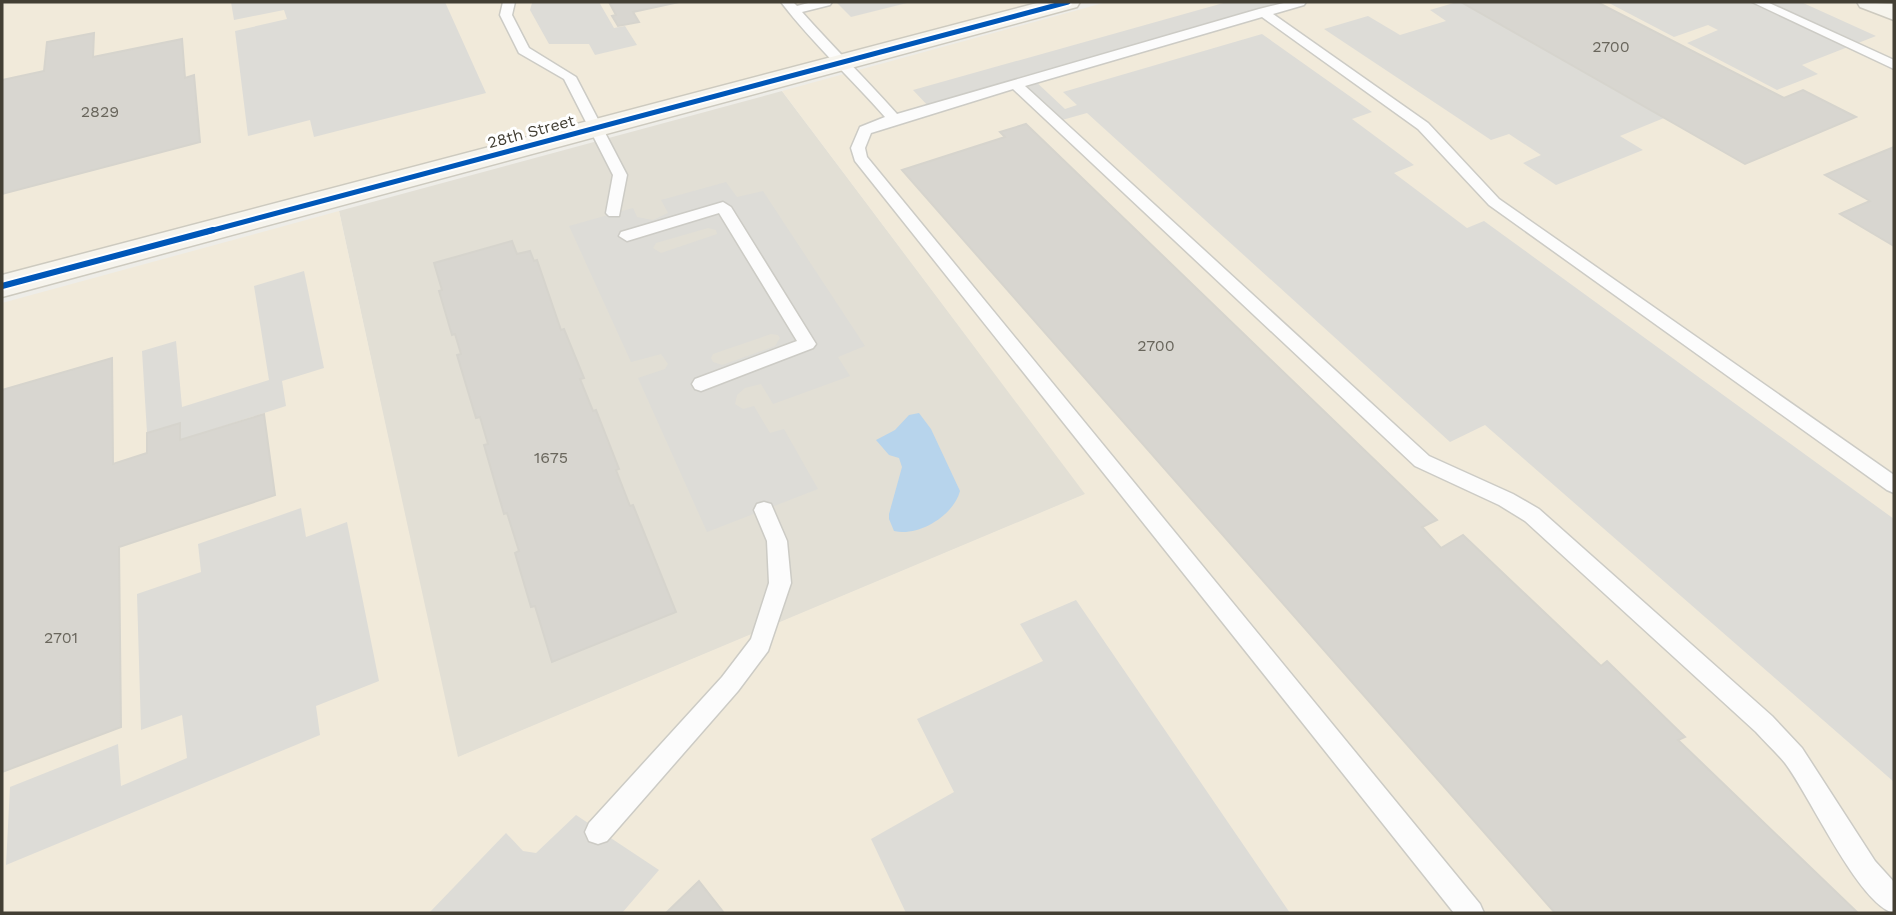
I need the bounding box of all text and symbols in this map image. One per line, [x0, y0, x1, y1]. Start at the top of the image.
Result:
house number: 2700 [1592, 37, 1630, 56]
house number: 2829 [81, 102, 119, 121]
street label: 28th Street [485, 111, 577, 152]
house number: 2700 [1137, 336, 1175, 355]
house number: 1675 [534, 448, 568, 467]
house number: 2701 [44, 628, 78, 647]

